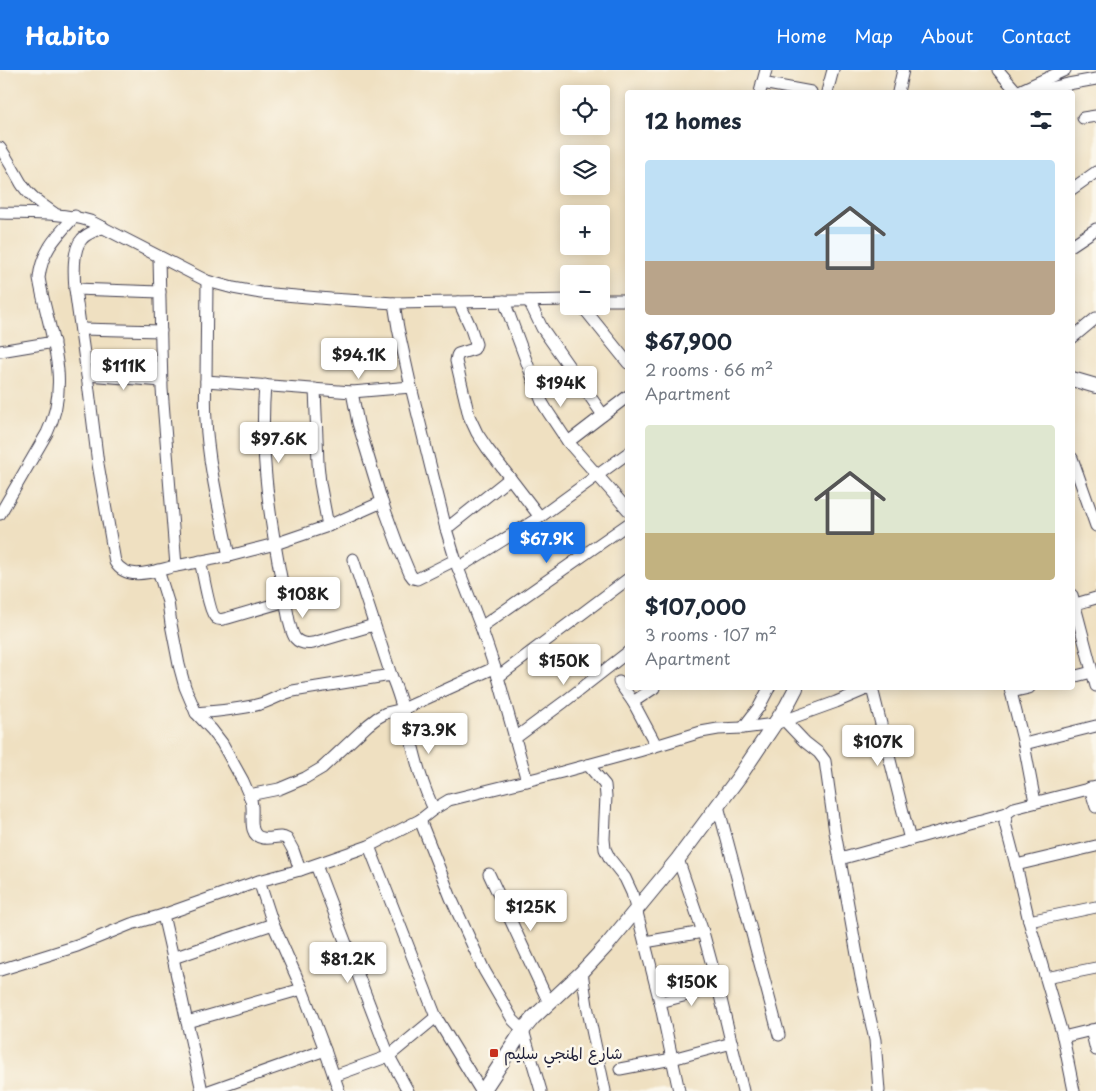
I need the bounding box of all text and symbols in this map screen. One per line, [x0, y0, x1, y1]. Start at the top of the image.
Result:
text: Habito [25, 17, 110, 53]
text: Home [776, 22, 826, 49]
text: Map [854, 22, 893, 49]
text: About [921, 22, 973, 49]
text: Contact [1001, 22, 1071, 49]
map controls [560, 85, 610, 315]
button: locate [560, 85, 610, 135]
text: 12 homes [645, 104, 742, 136]
icon: filters [1027, 106, 1055, 134]
button: layers [560, 145, 610, 195]
icon: home [805, 193, 895, 283]
button: + [560, 205, 610, 255]
button: − [560, 265, 610, 315]
text: $67,900 [645, 325, 732, 357]
pin: $94.1K [318, 338, 400, 380]
text: $94.1K [332, 342, 386, 366]
pin: $111K [89, 348, 159, 391]
text: $111K [102, 353, 146, 377]
text: 2 rooms · 66 m² [645, 357, 773, 381]
pin: $194K [526, 366, 596, 408]
text: $194K [536, 370, 586, 394]
text: Apartment [645, 381, 730, 405]
pin: $97.6K [238, 422, 320, 464]
text: $97.6K [251, 426, 307, 450]
icon: home [805, 458, 895, 548]
pin: $67.9K [506, 522, 588, 564]
text: $67.9K [520, 526, 574, 550]
pin: $108K [268, 576, 338, 619]
text: $108K [277, 581, 329, 605]
text: $107,000 [645, 590, 746, 622]
text: 3 rooms · 107 m² [645, 622, 777, 646]
pin: $150K [529, 644, 599, 686]
text: Apartment [645, 646, 730, 670]
text: $150K [539, 648, 589, 672]
pin: $73.9K [388, 712, 470, 755]
text: $73.9K [402, 717, 456, 741]
pin: $107K [843, 724, 913, 767]
text: $107K [853, 729, 903, 753]
pin: $125K [496, 890, 566, 932]
text: $125K [506, 894, 556, 918]
pin: $81.2K [307, 942, 389, 984]
text: $81.2K [320, 946, 376, 970]
pin: $150K [657, 964, 727, 1007]
text: $150K [667, 969, 717, 993]
place label: شارع المنجي سليم [504, 1040, 623, 1068]
marker: شارع المنجي سليم [488, 1047, 500, 1059]

